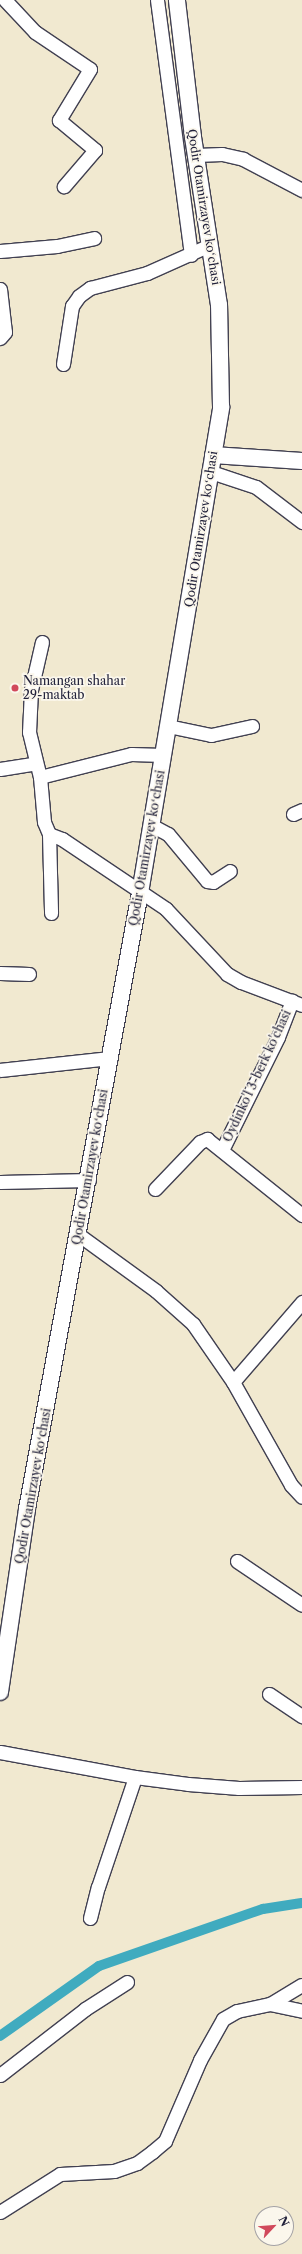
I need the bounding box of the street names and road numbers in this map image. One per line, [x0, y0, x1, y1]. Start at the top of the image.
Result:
street label: Qodir Otamirzayev koʻchasi [184, 128, 224, 286]
street label: Qodir Otamirzayev koʻchasi [181, 450, 221, 608]
street label: Qodir Otamirzayev koʻchasi [126, 769, 168, 927]
street label: Oydinko'l 3-berk ko'chasi [220, 1008, 294, 1144]
street label: Qodir Otamirzayev koʻchasi [69, 1088, 111, 1246]
street label: Qodir Otamirzayev koʻchasi [12, 1407, 54, 1565]

